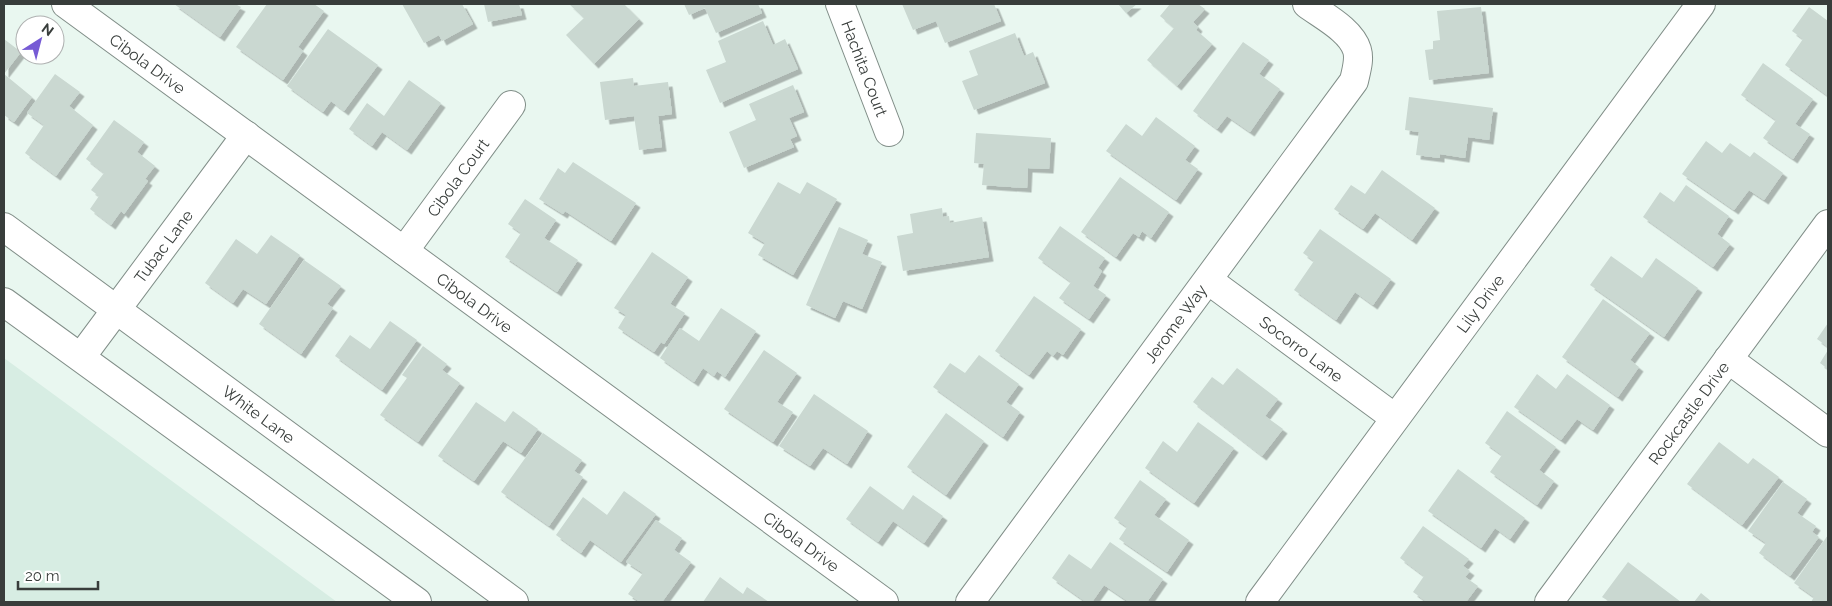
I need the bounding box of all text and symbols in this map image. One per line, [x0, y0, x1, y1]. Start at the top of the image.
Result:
north arrow [15, 15, 65, 65]
street label: Hachita Court [837, 18, 891, 120]
text: N [39, 20, 57, 39]
street label: Cibola Drive [106, 30, 189, 98]
street label: Cibola Court [423, 135, 493, 221]
street label: Tubac Lane [130, 206, 197, 287]
street label: Cibola Drive [433, 269, 516, 337]
street label: Lily Drive [1453, 271, 1508, 337]
street label: Jerome Way [1141, 281, 1211, 367]
street label: Socorro Lane [1256, 312, 1346, 386]
street label: Rockcastle Drive [1645, 358, 1733, 468]
street label: White Lane [218, 382, 298, 447]
street label: Cibola Drive [759, 508, 843, 576]
scale bar [18, 558, 98, 590]
text: 20 m [25, 567, 60, 585]

